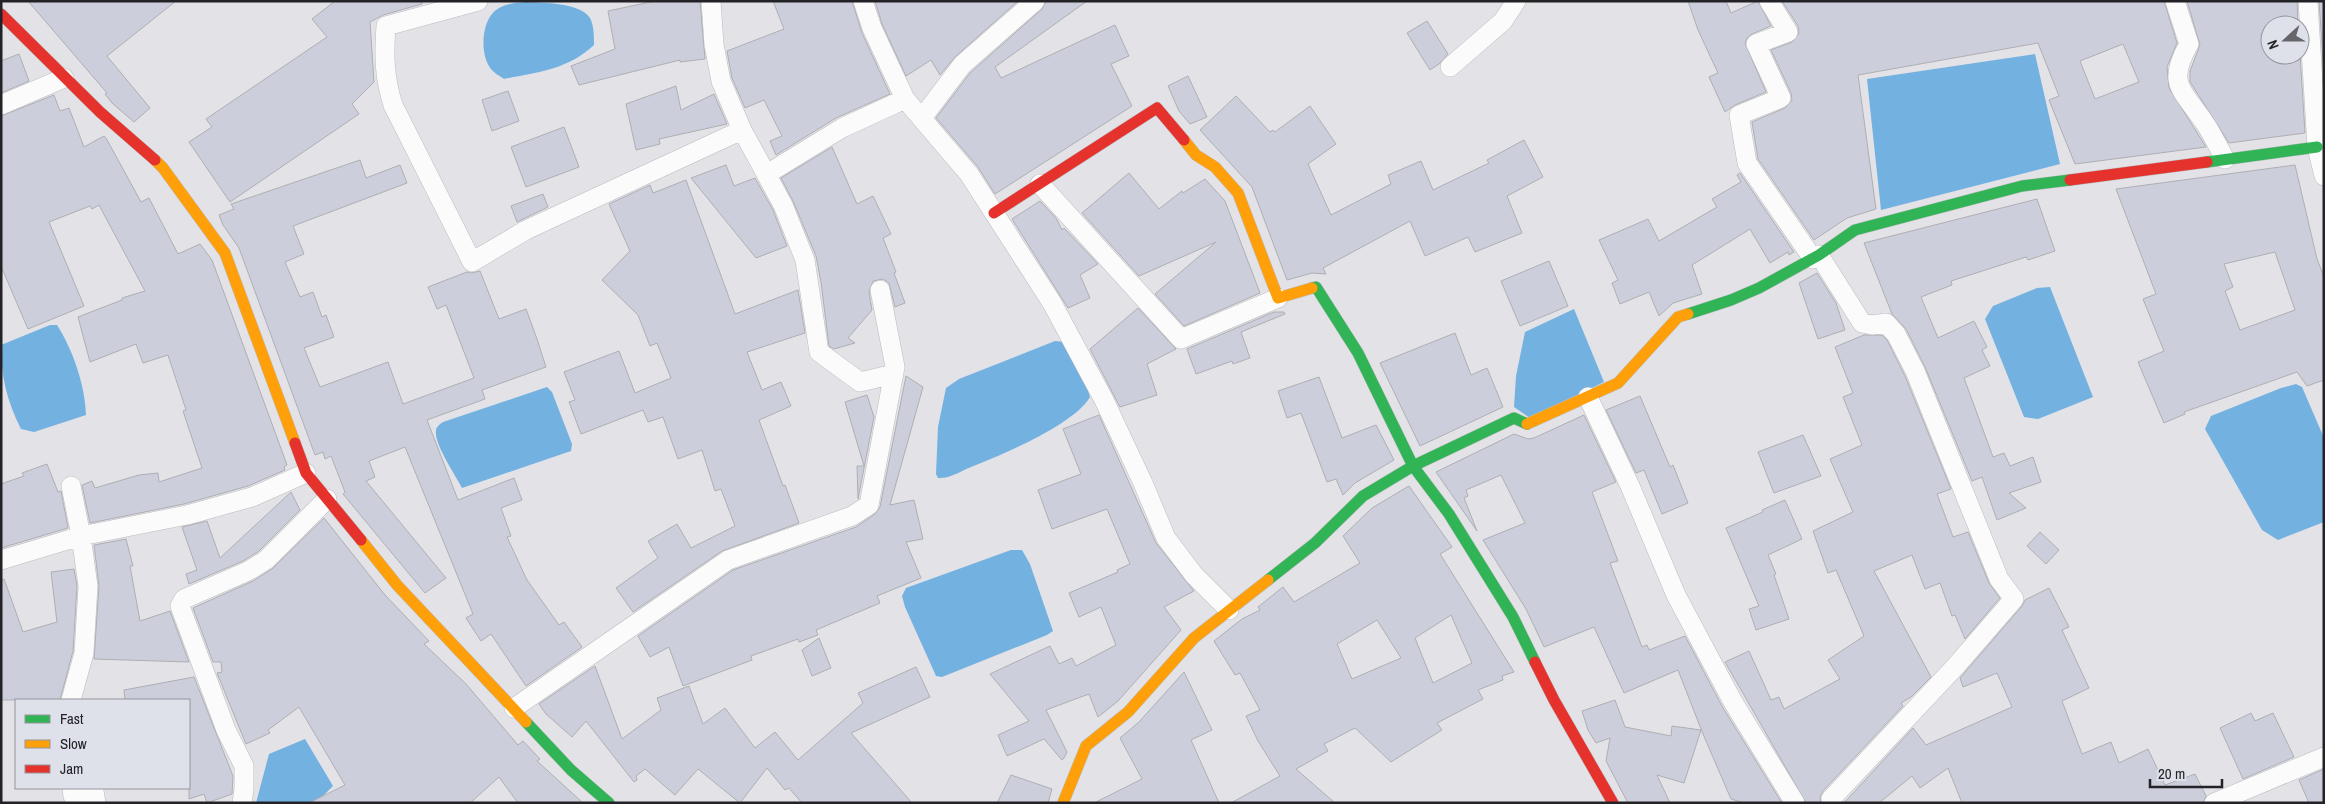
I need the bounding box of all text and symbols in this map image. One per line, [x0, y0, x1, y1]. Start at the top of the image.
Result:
north arrow [2260, 15, 2310, 65]
text: N [2263, 38, 2283, 52]
legend [15, 699, 190, 789]
text: Fast [60, 708, 84, 729]
text: Slow [60, 733, 87, 754]
scale bar [2150, 756, 2222, 788]
text: Jam [60, 758, 83, 779]
text: 20 m [2158, 763, 2185, 784]

